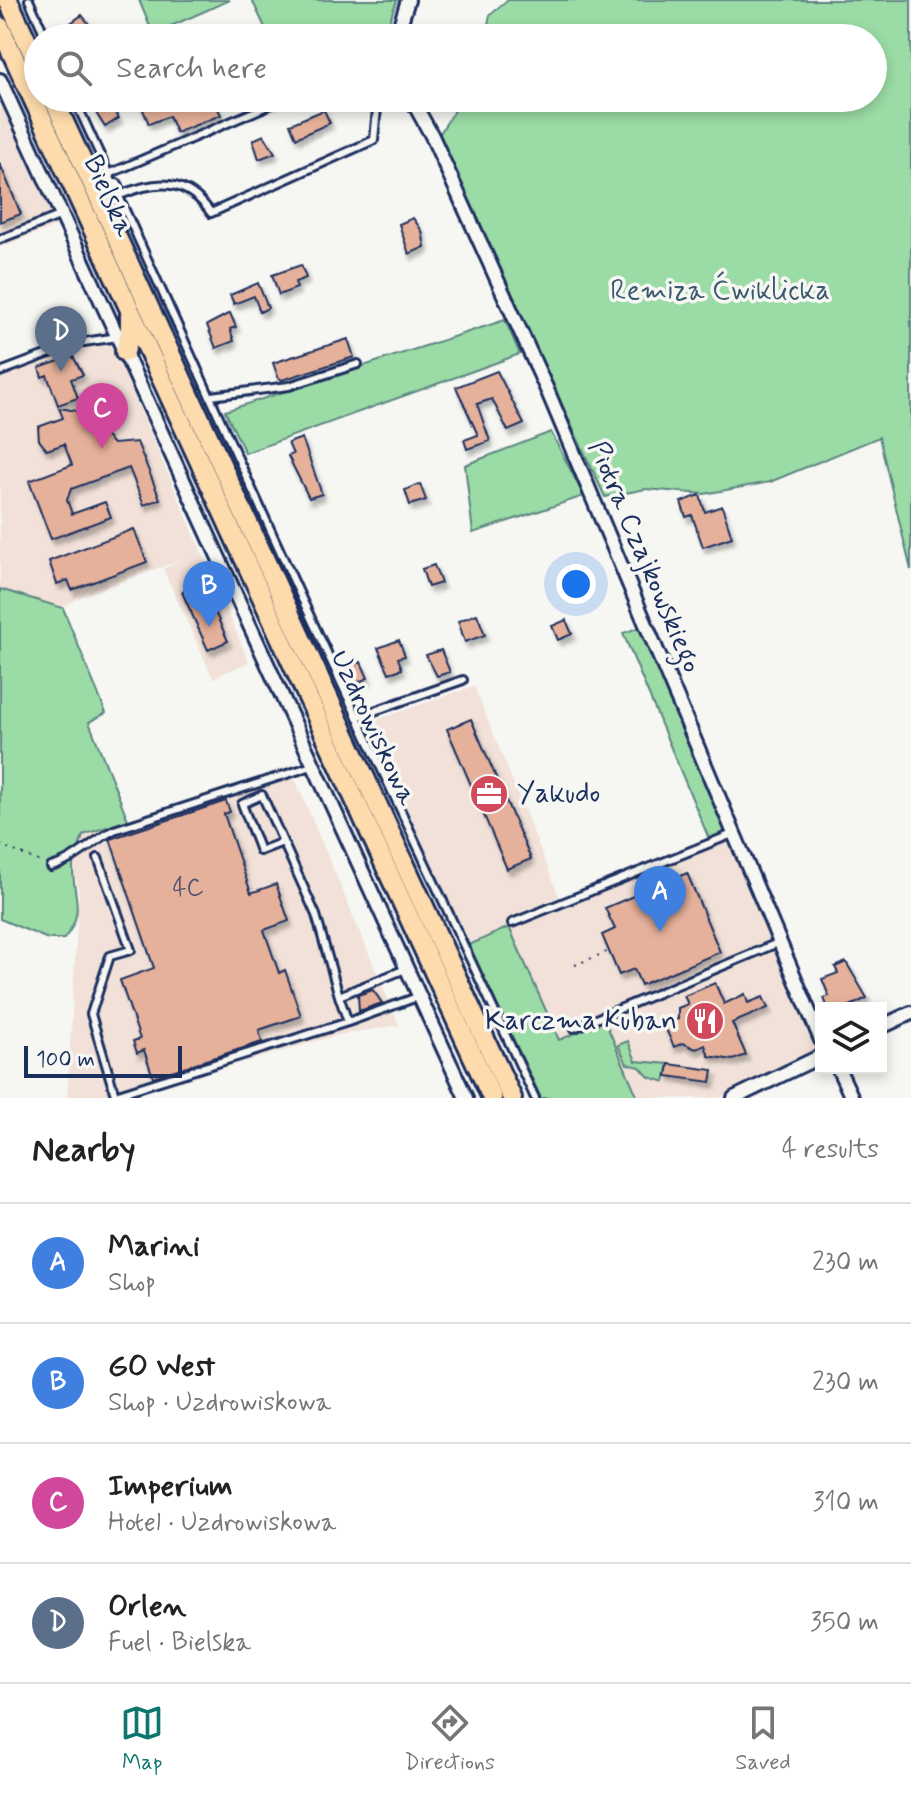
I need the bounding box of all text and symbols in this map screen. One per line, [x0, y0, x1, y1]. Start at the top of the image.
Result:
search box [24, 24, 887, 112]
icon: search [52, 46, 96, 90]
text: Search here [116, 49, 267, 88]
street label: Bielska [74, 149, 142, 243]
park label: Remiza Ćwiklicka [610, 271, 830, 310]
pin: D [35, 306, 87, 372]
pin: C [76, 383, 128, 449]
street label: Piotra Czajkowskiego [576, 435, 710, 680]
pin: B [183, 561, 235, 627]
your location [556, 564, 596, 604]
street label: Uzdrowiskowa [321, 644, 425, 812]
office icon: Yakudo [468, 773, 510, 815]
place label: Yakudo [517, 776, 600, 813]
pin: A [634, 866, 686, 932]
house number: 4C [172, 873, 204, 904]
restaurant icon: Karczma Kuban [684, 1000, 726, 1042]
map controls [815, 1002, 887, 1074]
button: layers [815, 1002, 887, 1074]
place label: Karczma Kuban [485, 1003, 677, 1040]
scale bar [24, 1042, 182, 1078]
text: 100 m [36, 1046, 95, 1074]
text: Nearby [32, 1128, 136, 1173]
text: 4 results [782, 1133, 879, 1167]
text: Marini [108, 1227, 200, 1266]
text: A [49, 1246, 67, 1280]
text: 230 m [812, 1246, 879, 1280]
text: Shop [108, 1266, 156, 1300]
text: GO West [108, 1347, 215, 1386]
text: B [50, 1366, 66, 1400]
text: 230 m [812, 1366, 879, 1400]
text: Shop · Uzdrowiskowa [108, 1386, 331, 1420]
text: Imperium [108, 1467, 233, 1506]
text: C [49, 1486, 67, 1520]
text: 310 m [813, 1486, 879, 1520]
text: Hotel · Uzdrowiskowa [108, 1506, 336, 1540]
text: Orlen [108, 1587, 186, 1626]
text: D [49, 1606, 67, 1640]
text: 350 m [810, 1606, 879, 1640]
text: Fuel · Bielska [108, 1626, 251, 1660]
tab: Map [120, 1701, 164, 1777]
tab: Directions [404, 1701, 495, 1777]
tab: Saved [735, 1701, 791, 1777]

